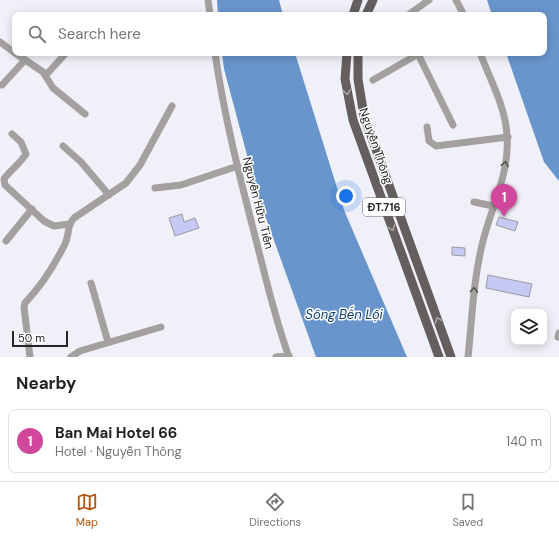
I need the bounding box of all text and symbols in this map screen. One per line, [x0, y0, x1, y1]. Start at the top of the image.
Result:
search box [12, 12, 547, 56]
icon: search [26, 23, 48, 45]
text: Search here [58, 24, 141, 44]
one-way arrow [342, 89, 351, 95]
street label: Nguyễn Thông [356, 106, 397, 186]
street label: Nguyễn Hữu Tiến [239, 155, 277, 251]
one-way arrow [501, 161, 509, 168]
pin: 1 [491, 184, 517, 217]
your location [336, 186, 356, 206]
road number: ĐT.716 [363, 198, 405, 216]
one-way arrow [388, 225, 396, 232]
one-way arrow [470, 287, 479, 293]
water label: Sông Bến Lội [305, 306, 383, 323]
map controls [511, 309, 547, 345]
button: layers [511, 309, 547, 345]
one-way arrow [434, 317, 443, 324]
scale bar [12, 329, 68, 348]
text: 50 m [18, 331, 45, 345]
text: Nearby [16, 372, 76, 394]
text: Ban Mai Hotel 66 [55, 423, 177, 443]
text: 1 [28, 433, 32, 450]
text: 140 m [506, 433, 542, 450]
text: Hotel · Nguyễn Thông [55, 443, 182, 460]
tab: Map [76, 491, 98, 529]
tab: Directions [249, 491, 301, 529]
tab: Saved [452, 491, 483, 529]

